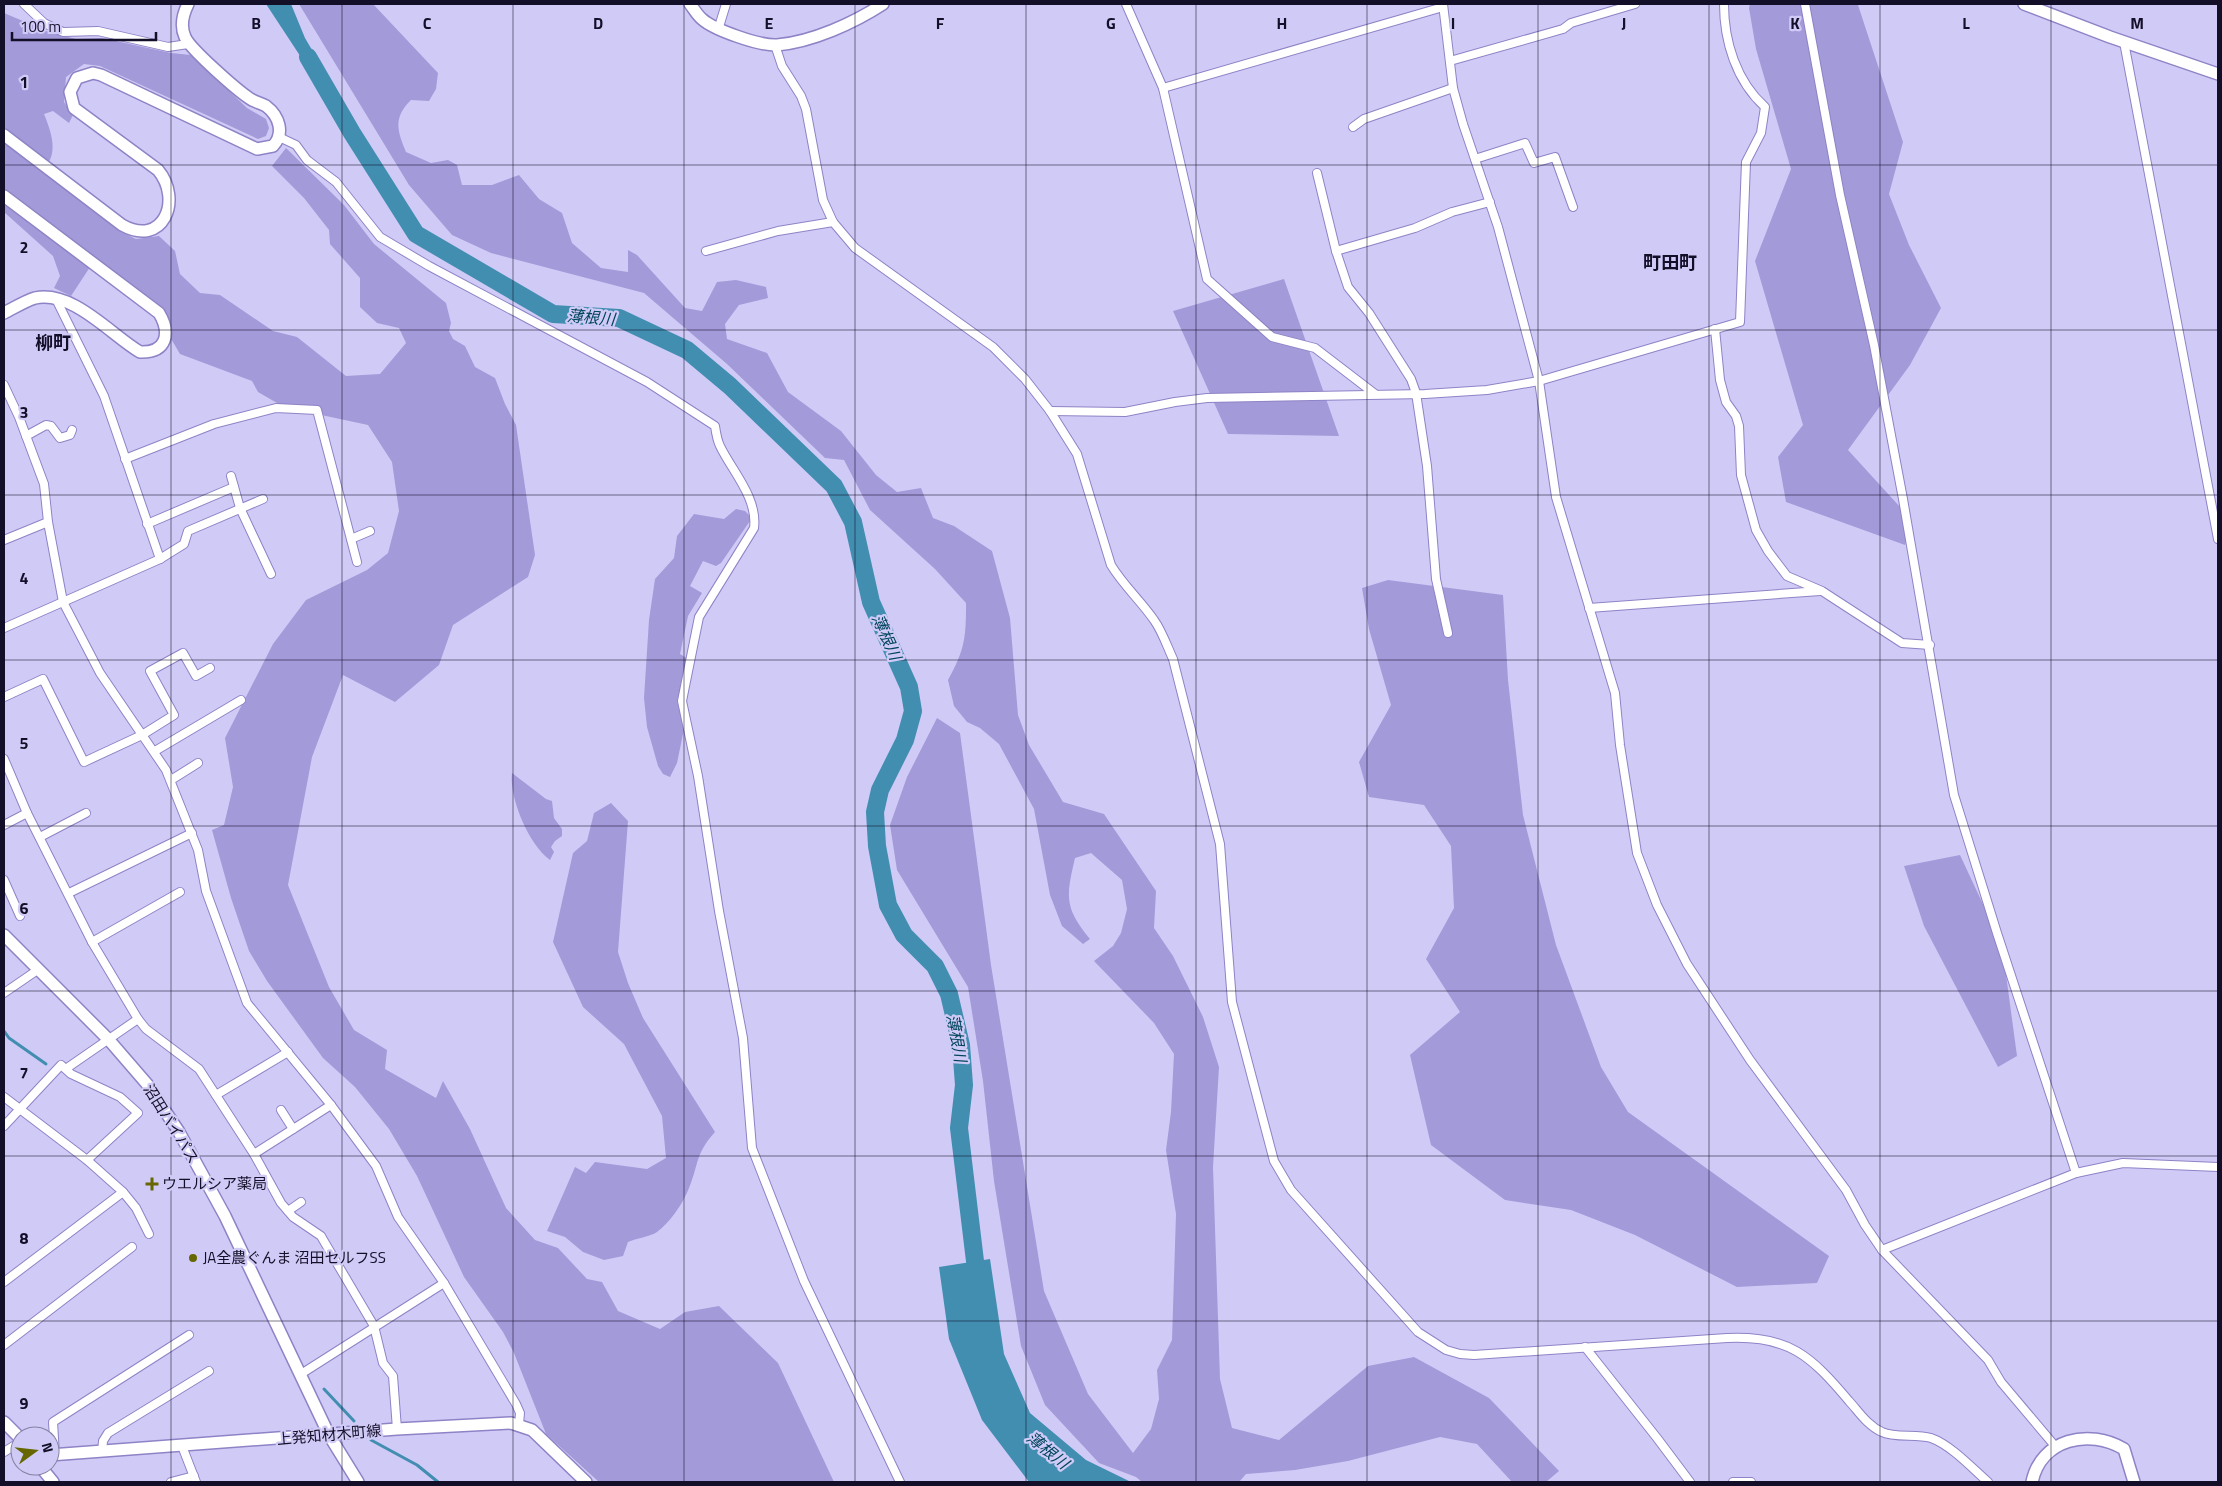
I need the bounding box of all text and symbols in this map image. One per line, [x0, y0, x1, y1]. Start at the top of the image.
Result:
scale bar [12, 10, 156, 42]
text: B [251, 11, 261, 35]
text: C [423, 11, 432, 35]
text: D [593, 11, 603, 35]
text: E [765, 11, 774, 35]
text: F [936, 11, 945, 35]
text: G [1106, 11, 1116, 35]
text: H [1277, 11, 1287, 35]
text: I [1451, 11, 1455, 35]
text: J [1622, 11, 1626, 35]
text: K [1790, 11, 1800, 35]
text: L [1962, 11, 1970, 35]
text: M [2130, 11, 2144, 35]
text: 100 m [20, 15, 61, 38]
text: 1 [20, 70, 28, 94]
text: 2 [20, 235, 28, 259]
district label: 町田町 [1643, 249, 1697, 276]
water label: 薄根川 [566, 303, 618, 331]
district label: 柳町 [35, 329, 71, 356]
text: 3 [20, 400, 28, 424]
text: 4 [20, 566, 29, 590]
water label: 薄根川 [866, 610, 909, 666]
text: 5 [20, 731, 29, 755]
text: 6 [20, 896, 29, 920]
water label: 薄根川 [941, 1012, 973, 1066]
text: 7 [20, 1061, 28, 1085]
street label: 沼田バイパス [138, 1080, 205, 1168]
place label: ウエルシア薬局 [162, 1172, 267, 1195]
marker: ウエルシア薬局 [146, 1178, 158, 1190]
text: 8 [20, 1226, 29, 1250]
place label: JA全農ぐんま 沼田セルフSS [203, 1246, 386, 1269]
marker: JA全農ぐんま 沼田セルフSS [187, 1252, 199, 1264]
text: 9 [20, 1391, 29, 1415]
street label: 上発知材木町線 [276, 1418, 382, 1451]
north arrow [10, 1426, 60, 1476]
water label: 薄根川 [1022, 1426, 1076, 1476]
text: N [37, 1440, 59, 1455]

